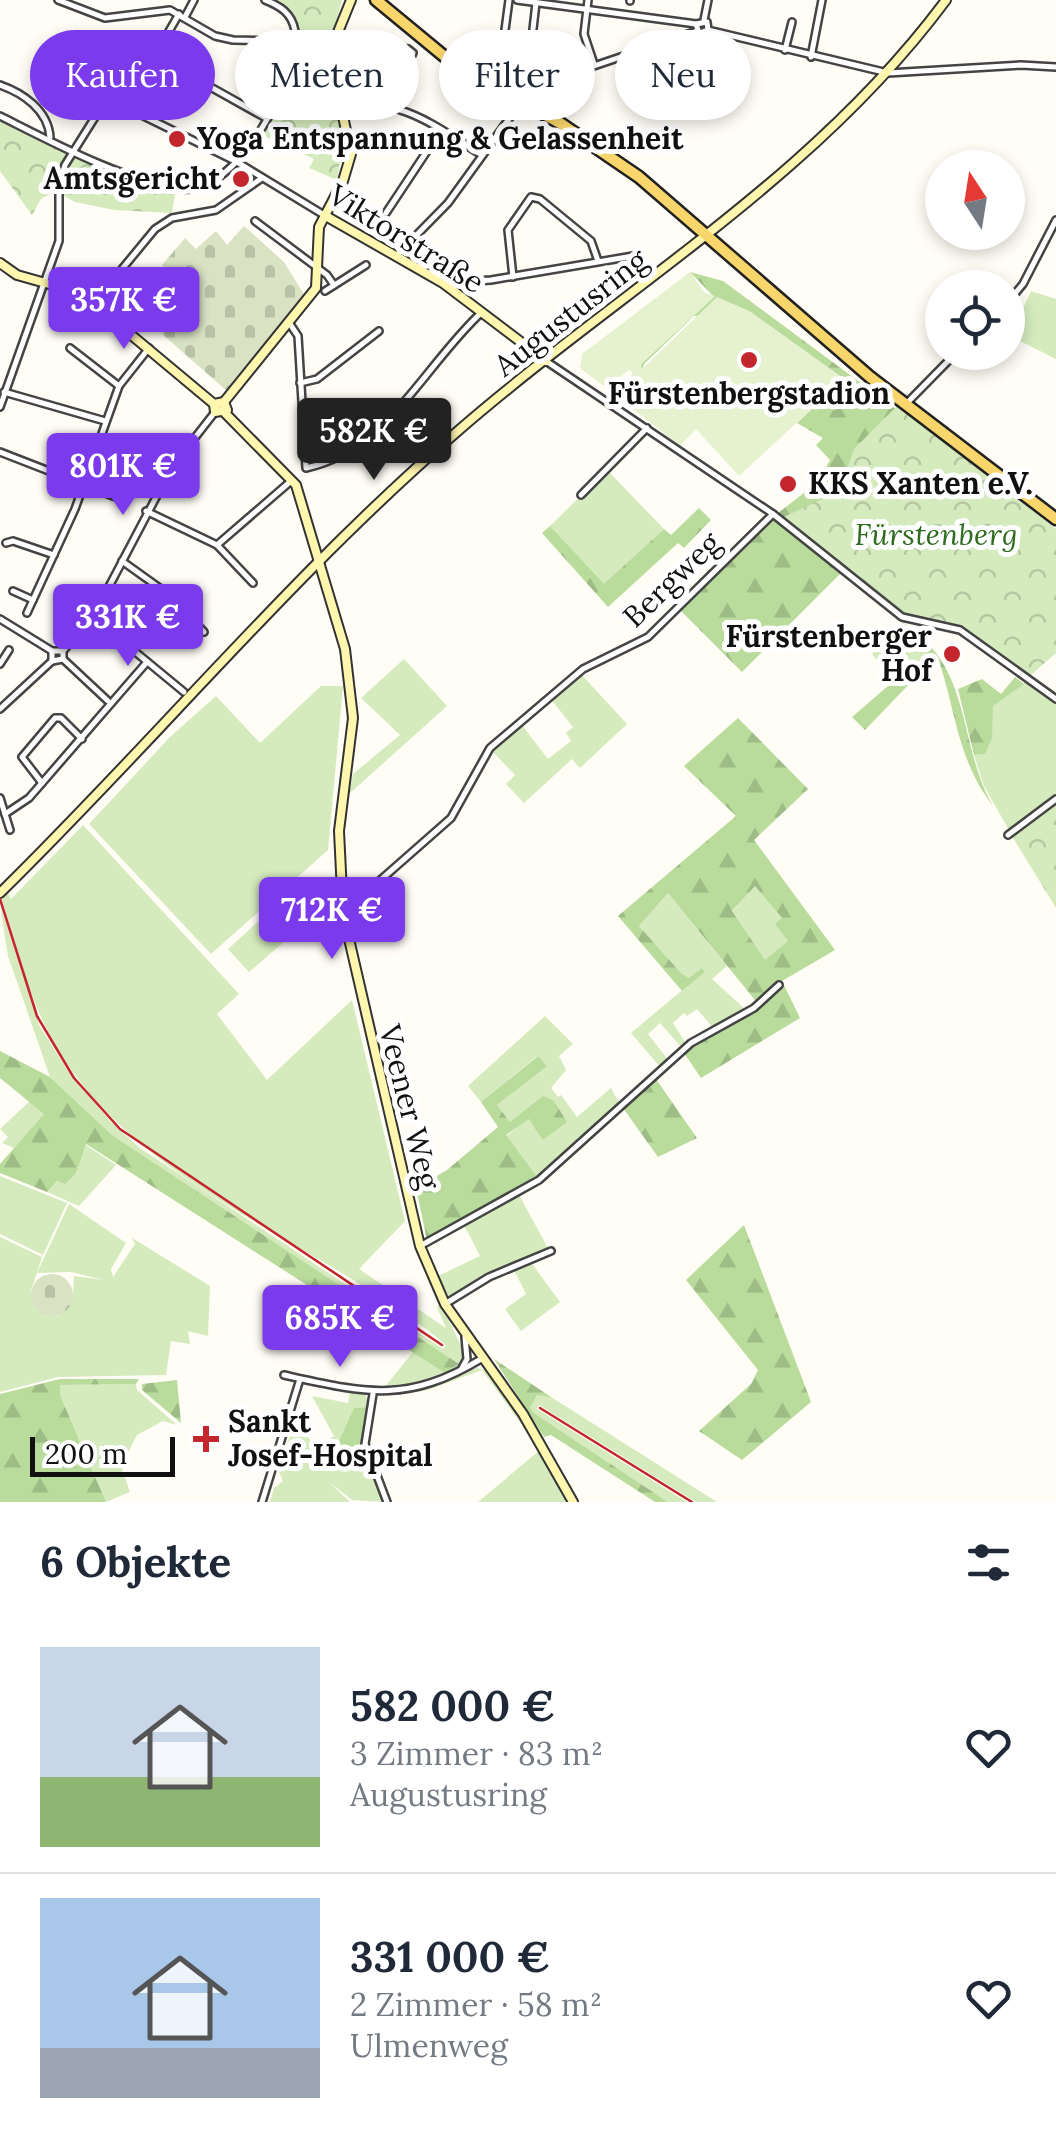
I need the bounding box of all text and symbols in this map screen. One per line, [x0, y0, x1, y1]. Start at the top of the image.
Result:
chip: Kaufen [30, 30, 215, 120]
chip: Mieten [235, 30, 419, 120]
chip: Filter [439, 30, 595, 120]
chip: Neu [615, 30, 751, 120]
place label: Yoga Entspannung & Gelassenheit [197, 119, 684, 158]
marker: Yoga Entspannung & Gelassenheit [166, 128, 188, 150]
north arrow [925, 150, 1025, 250]
map controls [925, 150, 1025, 370]
place label: Amtsgericht [44, 159, 222, 198]
marker: Amtsgericht [230, 168, 252, 190]
street label: Viktorstraße [321, 175, 491, 301]
street label: Augustusring [485, 240, 657, 385]
pin: 357K € [43, 267, 205, 352]
button: locate [925, 270, 1025, 370]
text: 357K € [70, 279, 178, 320]
marker: Fürstenbergstadion [738, 349, 760, 371]
place label: Fürstenbergstadion [608, 374, 890, 413]
pin: 582K € [293, 398, 455, 483]
text: 582K € [319, 410, 429, 451]
pin: 801K € [42, 433, 204, 518]
text: 801K € [69, 445, 177, 486]
place label: KKS Xanten e.V. [808, 464, 1032, 502]
marker: KKS Xanten e.V. [777, 473, 799, 495]
park label: Fürstenberg [855, 515, 1017, 553]
street label: Bergweg [615, 523, 730, 636]
pin: 331K € [47, 584, 209, 669]
text: 331K € [75, 596, 181, 637]
place label: Fürstenberger Hof [726, 617, 934, 689]
marker: Fürstenberger Hof [941, 643, 963, 665]
pin: 712K € [251, 877, 413, 962]
text: 712K € [281, 889, 383, 930]
street label: Veener Weg [370, 1020, 449, 1194]
pin: 685K € [259, 1285, 421, 1370]
text: 685K € [284, 1297, 396, 1338]
place label: Sankt Josef-Hospital [228, 1402, 433, 1474]
marker: Sankt Josef-Hospital [193, 1426, 219, 1452]
scale bar [30, 1432, 175, 1476]
text: 200 m [45, 1436, 127, 1472]
text: 6 Objekte [40, 1535, 231, 1589]
icon: filters [961, 1535, 1016, 1590]
text: 582 000 € [350, 1679, 555, 1733]
icon: home [120, 1687, 240, 1807]
icon: heart [961, 1720, 1016, 1775]
text: 3 Zimmer · 83 m² [350, 1733, 603, 1774]
text: Augustusring [350, 1774, 547, 1815]
text: 331 000 € [350, 1930, 550, 1984]
icon: home [120, 1938, 240, 2058]
icon: heart [961, 1971, 1016, 2026]
text: 2 Zimmer · 58 m² [350, 1984, 602, 2025]
text: Ulmenweg [350, 2025, 508, 2066]

